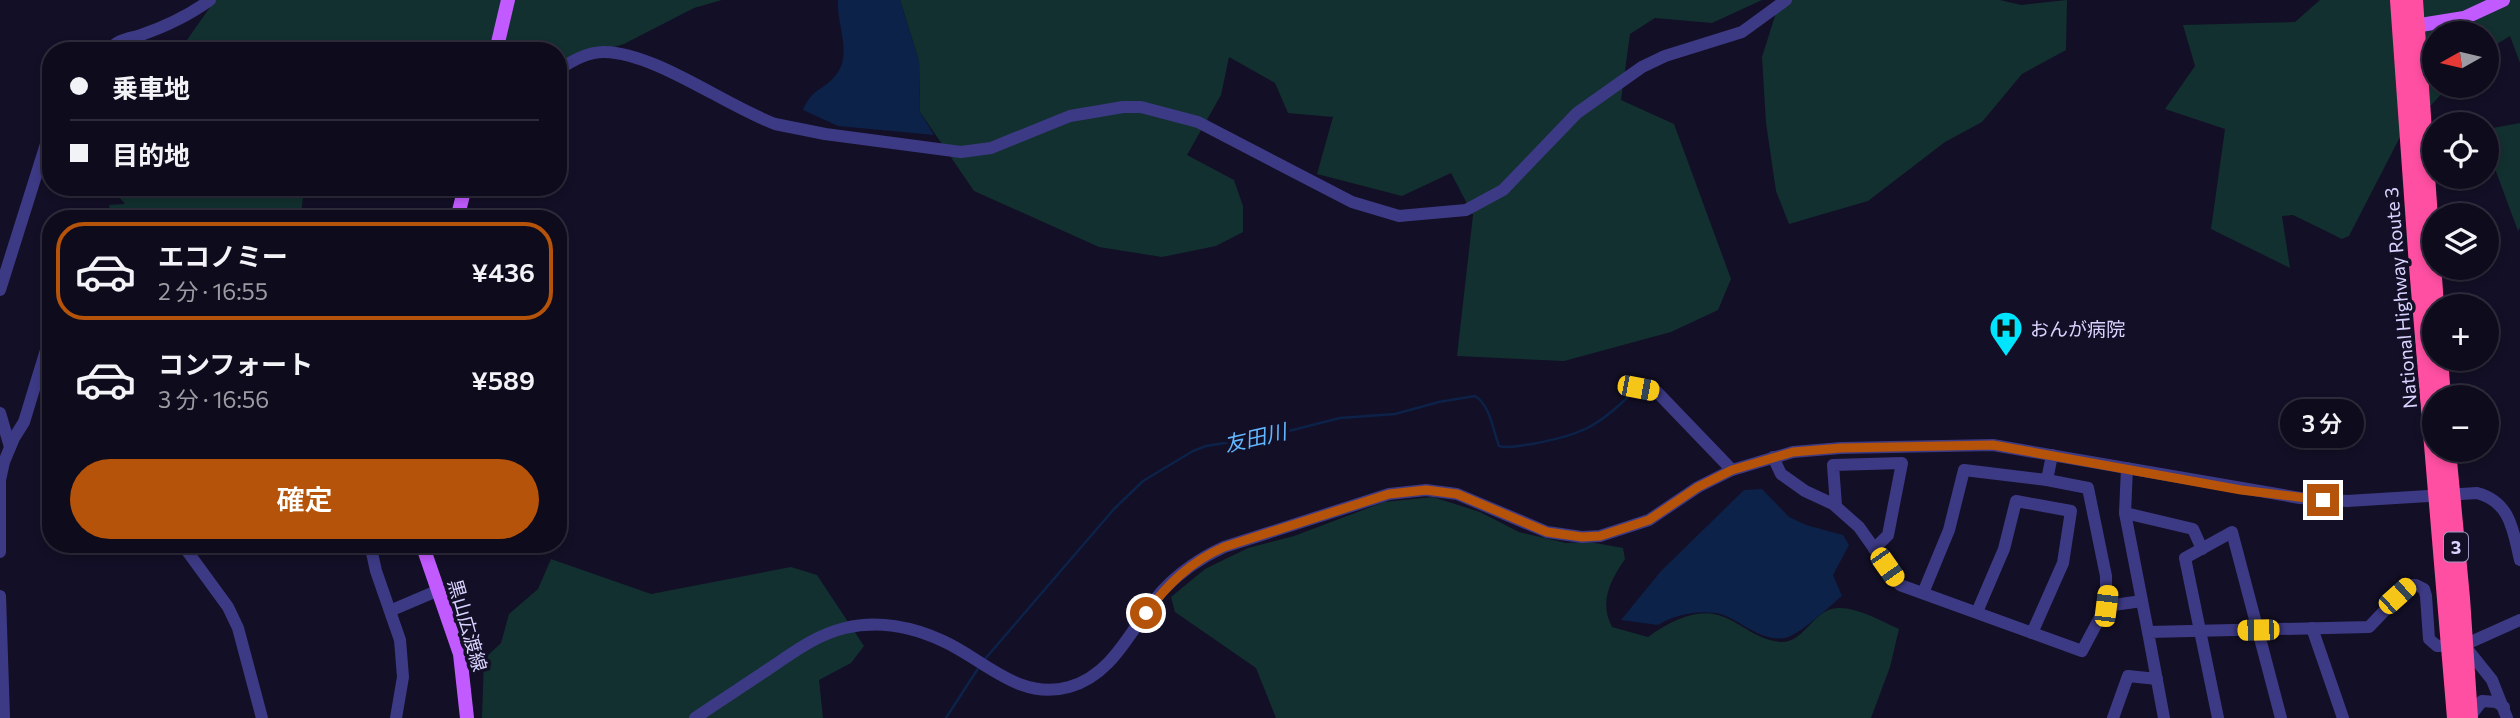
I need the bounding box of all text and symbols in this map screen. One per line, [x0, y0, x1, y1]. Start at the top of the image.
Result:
north arrow [2422, 21, 2499, 98]
map controls [2422, 21, 2499, 462]
text: 乗車地 [112, 72, 190, 103]
button: locate [2422, 112, 2499, 189]
text: 目的地 [112, 139, 190, 170]
street label: National Highway Route 3 [2379, 186, 2421, 410]
button: layers [2422, 203, 2499, 280]
icon: car [74, 240, 137, 303]
text: エコノミー [158, 240, 288, 271]
text: ¥436 [471, 256, 535, 287]
text: 2 分 · 16:55 [158, 277, 268, 305]
button: + [2422, 294, 2499, 371]
hospital icon: おんが病院 [1987, 309, 2025, 358]
place label: おんが病院 [2030, 317, 2125, 340]
icon: car [74, 348, 137, 411]
text: コンフォート [158, 348, 313, 379]
text: ¥589 [471, 364, 535, 395]
car [1616, 374, 1661, 402]
text: 3 分 · 16:56 [158, 385, 269, 413]
button: − [2422, 385, 2499, 462]
callout: 3 分 [2281, 398, 2365, 448]
text: 3 分 [2302, 409, 2342, 437]
water label: 友田川 [1221, 417, 1290, 456]
button: 確定 [70, 459, 539, 539]
route end [2307, 484, 2339, 516]
road number: 3 [2444, 532, 2468, 562]
car [1867, 544, 1908, 590]
car [2375, 574, 2420, 618]
street label: 黒山広渡線 [444, 576, 492, 674]
car [2094, 584, 2119, 628]
route start [1130, 597, 1162, 629]
car [2237, 619, 2280, 641]

